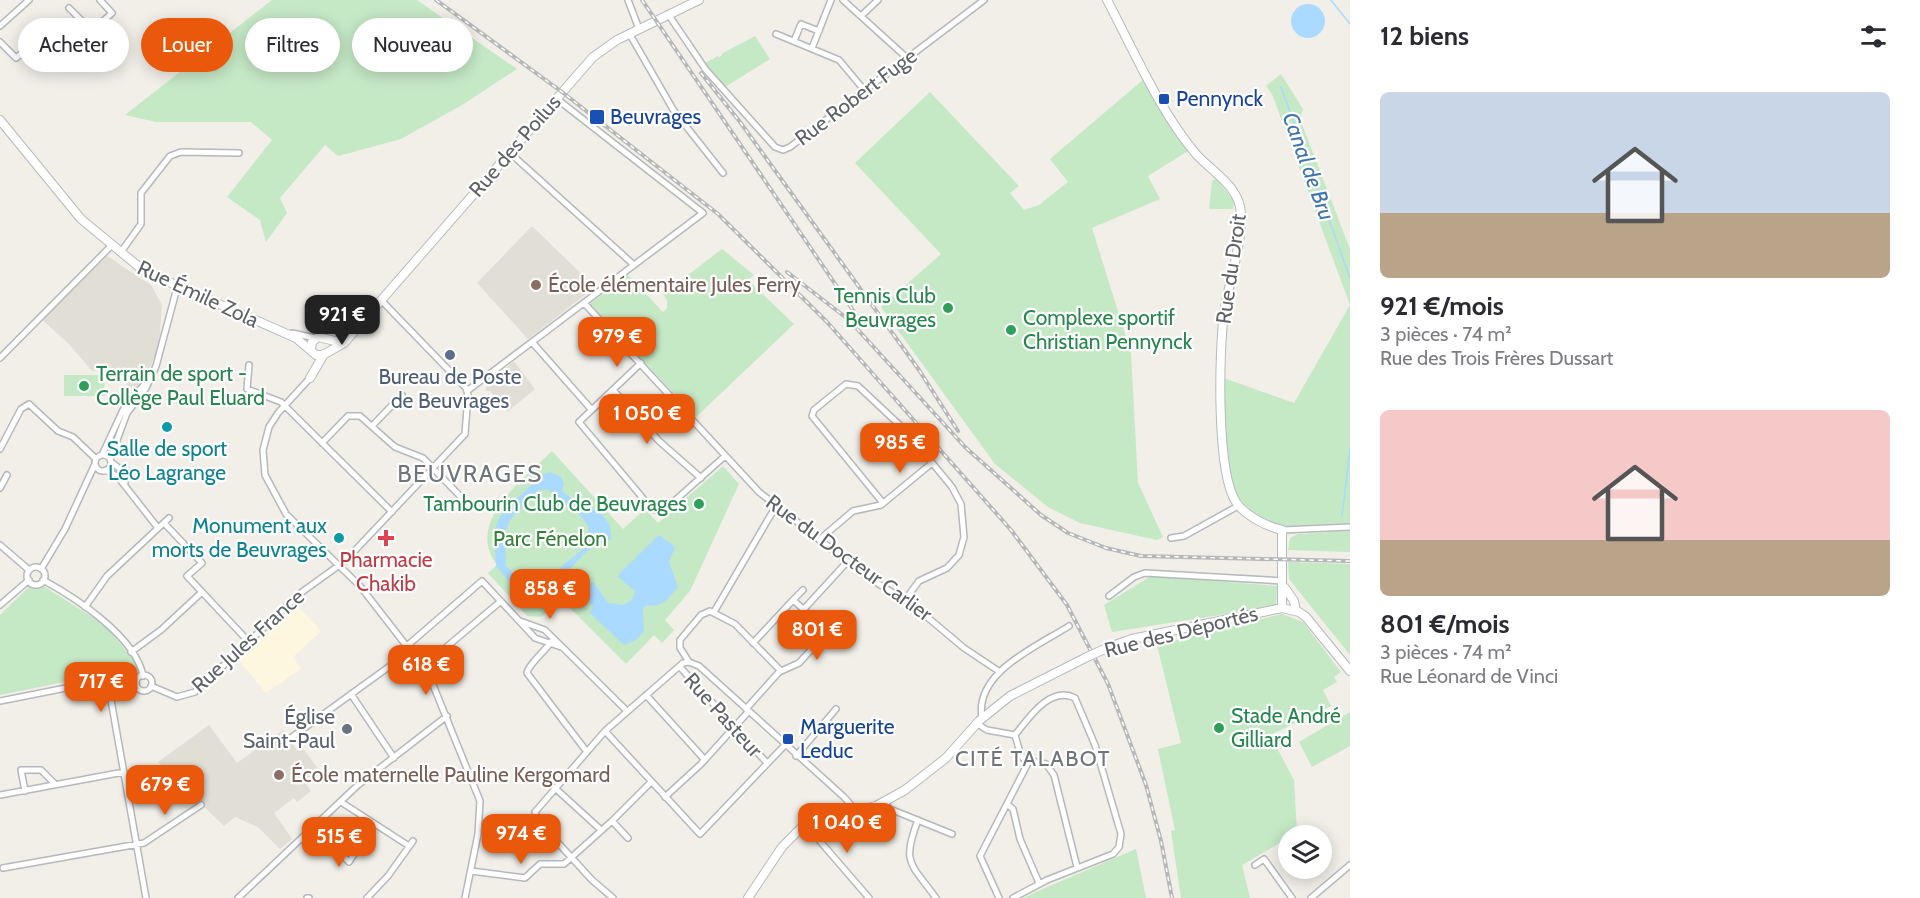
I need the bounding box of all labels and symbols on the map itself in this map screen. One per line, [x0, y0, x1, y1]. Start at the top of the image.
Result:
street label: Rue Robert Fuge [790, 43, 922, 150]
place label: Pennynck [1176, 86, 1264, 111]
street label: Rue des Poilus [463, 89, 566, 202]
marker: Pennynck [1157, 92, 1171, 106]
place label: Beuvrages [610, 104, 701, 129]
marker: Beuvrages [588, 108, 606, 126]
water label: Canal de Bru [1277, 108, 1341, 224]
street label: Rue du Droit [1210, 212, 1251, 326]
street label: Rue Émile Zola [134, 255, 263, 333]
place label: École élémentaire Jules Ferry [548, 272, 801, 297]
marker: École élémentaire Jules Ferry [529, 278, 543, 292]
place label: Tennis Club Beuvrages [834, 283, 936, 332]
pin: 921 € [300, 295, 384, 346]
marker: Tennis Club Beuvrages [941, 301, 955, 315]
place label: Complexe sportif Christian Pennynck [1023, 305, 1193, 354]
pin: 979 € [575, 317, 659, 368]
marker: Complexe sportif Christian Pennynck [1004, 323, 1018, 337]
marker: Bureau de Poste de Beuvrages [443, 348, 457, 362]
place label: Terrain de sport - Collège Paul Eluard [96, 361, 265, 410]
place label: Bureau de Poste de Beuvrages [378, 364, 522, 413]
marker: Terrain de sport - Collège Paul Eluard [77, 379, 91, 393]
pin: 1 050 € [592, 394, 702, 445]
marker: Salle de sport Léo Lagrange [160, 420, 174, 434]
pin: 985 € [858, 423, 942, 474]
place label: Salle de sport Léo Lagrange [107, 436, 227, 485]
district label: BEUVRAGES [397, 459, 543, 488]
street label: Rue du Docteur Carlier [761, 489, 937, 626]
place label: Tambourin Club de Beuvrages [423, 491, 687, 516]
marker: Tambourin Club de Beuvrages [692, 497, 706, 511]
place label: Monument aux morts de Beuvrages [152, 513, 327, 562]
park label: Parc Fénelon [493, 526, 607, 551]
marker: Monument aux morts de Beuvrages [332, 531, 346, 545]
marker: Pharmacie Chakib [379, 531, 393, 545]
place label: Pharmacie Chakib [339, 547, 433, 596]
pin: 858 € [508, 569, 592, 620]
street label: Rue Jules France [186, 583, 309, 698]
street label: Rue des Déportés [1102, 600, 1260, 663]
pin: 801 € [775, 610, 859, 661]
pin: 618 € [384, 645, 468, 696]
pin: 717 € [59, 662, 143, 713]
street label: Rue Pasteur [679, 667, 768, 762]
place label: Stade André Gilliard [1231, 703, 1341, 752]
place label: Église Saint-Paul [243, 704, 335, 753]
place label: Marguerite Leduc [800, 714, 895, 763]
marker: Stade André Gilliard [1212, 721, 1226, 735]
marker: Église Saint-Paul [340, 722, 354, 736]
marker: Marguerite Leduc [781, 732, 795, 746]
district label: CITÉ TALABOT [955, 745, 1111, 772]
place label: École maternelle Pauline Kergomard [291, 762, 610, 787]
pin: 679 € [123, 765, 207, 816]
marker: École maternelle Pauline Kergomard [272, 768, 286, 782]
pin: 1 040 € [792, 803, 902, 854]
pin: 974 € [479, 814, 563, 865]
pin: 515 € [297, 817, 381, 868]

